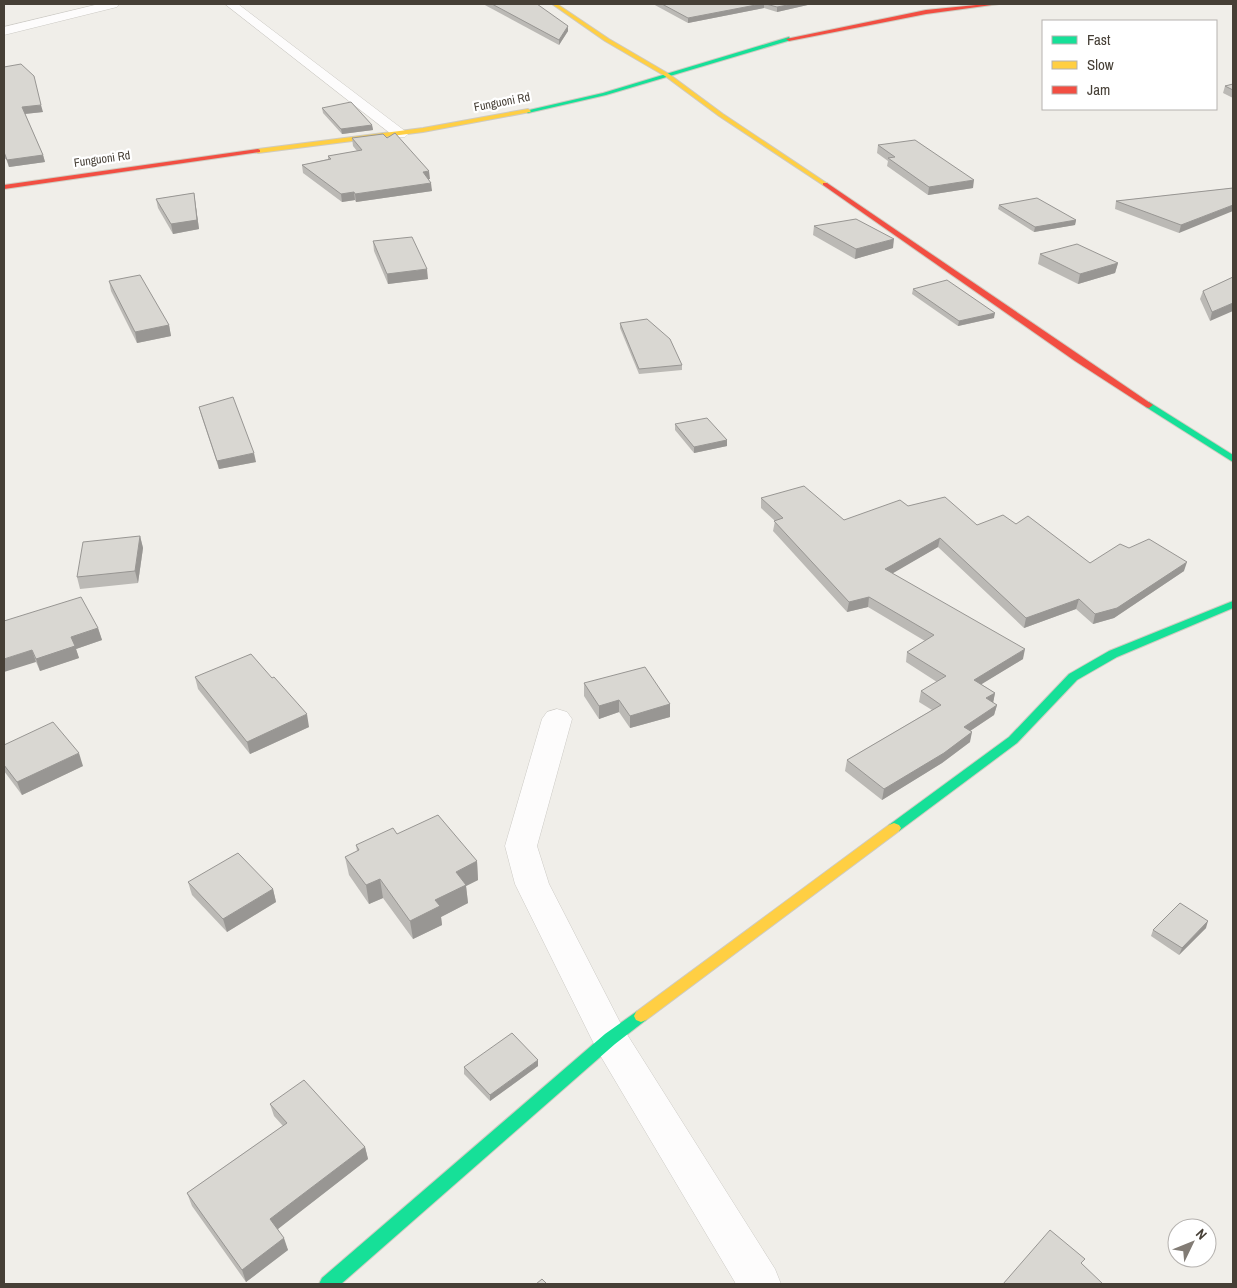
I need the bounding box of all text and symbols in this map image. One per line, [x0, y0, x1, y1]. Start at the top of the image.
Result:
legend [1042, 20, 1217, 110]
text: Fast [1087, 29, 1111, 50]
text: Slow [1087, 54, 1114, 75]
text: Jam [1087, 79, 1110, 100]
street label: Funguoni Rd [473, 89, 531, 115]
street label: Funguoni Rd [73, 147, 131, 171]
north arrow [1167, 1218, 1217, 1268]
text: N [1192, 1225, 1211, 1243]

